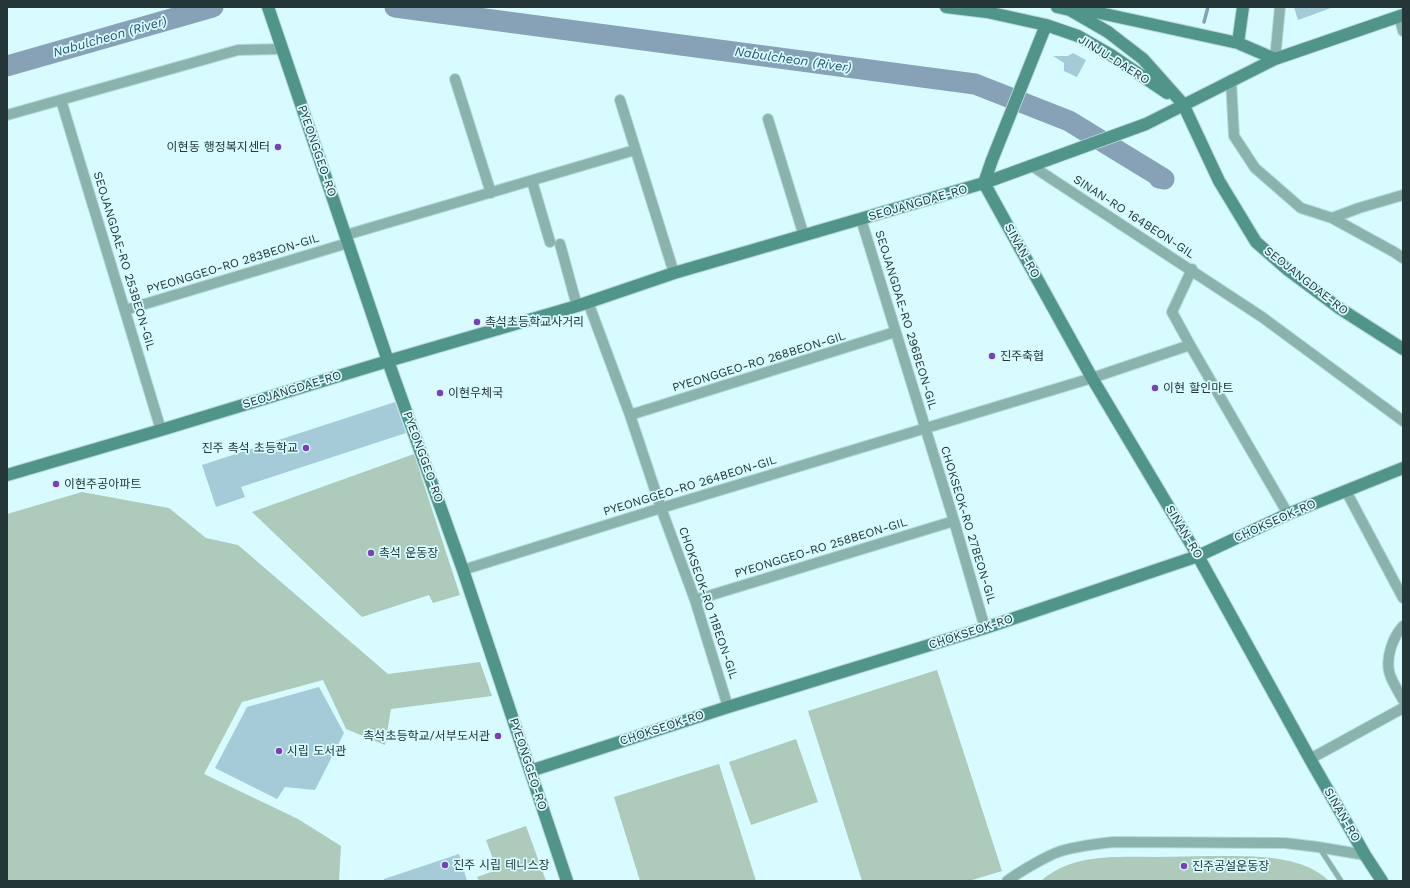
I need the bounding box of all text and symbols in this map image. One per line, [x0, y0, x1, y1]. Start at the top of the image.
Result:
water label: Nabulcheon (River) [51, 13, 169, 61]
street label: JINJU-DAERO [1076, 32, 1152, 88]
water label: Nabulcheon (River) [734, 44, 852, 76]
street label: PYEONGGEO-RO [295, 103, 339, 199]
place label: 이현동 행정복지센터 [167, 140, 270, 154]
marker: 이현동 행정복지센터 [273, 142, 283, 152]
street label: SEOJANGDAE-RO 253BEON-GIL [90, 170, 158, 352]
street label: SINAN-RO 164BEON-GIL [1071, 172, 1197, 262]
street label: SEOJANGDAE-RO [867, 182, 969, 224]
street label: SINAN-RO [1001, 221, 1043, 281]
street label: SEOJANGDAE-RO 296BEON-GIL [872, 229, 940, 411]
street label: PYEONGGEO-RO 283BEON-GIL [145, 231, 321, 297]
street label: SEOJANGDAE-RO [1261, 244, 1351, 318]
place label: 촉석초등학교사거리 [485, 315, 584, 329]
marker: 촉석초등학교사거리 [472, 317, 482, 327]
street label: PYEONGGEO-RO 268BEON-GIL [671, 329, 847, 395]
place label: 진주축협 [1000, 349, 1044, 363]
marker: 진주축협 [987, 351, 997, 361]
street label: SEOJANGDAE-RO [241, 368, 343, 412]
place label: 이현 할인마트 [1163, 381, 1233, 395]
marker: 이현 할인마트 [1150, 383, 1160, 393]
place label: 이현우체국 [448, 386, 503, 400]
marker: 이현우체국 [435, 388, 445, 398]
street label: PYEONGGEO-RO [400, 409, 446, 505]
place label: 진주 촉석 초등학교 [201, 441, 298, 455]
marker: 진주 촉석 초등학교 [301, 443, 311, 453]
street label: CHOKSEOK-RO 27BEON-GIL [937, 444, 999, 606]
street label: PYEONGGEO-RO 264BEON-GIL [602, 453, 778, 519]
place label: 이현주공아파트 [64, 477, 141, 491]
marker: 이현주공아파트 [51, 479, 61, 489]
street label: CHOKSEOK-RO [1232, 497, 1318, 545]
street label: SINAN-RO [1162, 503, 1206, 561]
street label: PYEONGGEO-RO 258BEON-GIL [733, 515, 909, 581]
street label: CHOKSEOK-RO 11BEON-GIL [675, 525, 741, 681]
place label: 촉석 운동장 [379, 546, 438, 560]
marker: 촉석 운동장 [366, 548, 376, 558]
street label: CHOKSEOK-RO [927, 612, 1015, 652]
street label: CHOKSEOK-RO [618, 708, 706, 748]
street label: PYEONGGEO-RO [506, 716, 550, 812]
place label: 촉석초등학교/서부도서관 [363, 729, 490, 743]
marker: 촉석초등학교/서부도서관 [493, 731, 503, 741]
place label: 시립 도서관 [287, 744, 346, 758]
marker: 시립 도서관 [274, 746, 284, 756]
street label: SINAN-RO [1321, 786, 1363, 844]
place label: 진주 시립 테니스장 [453, 858, 550, 872]
place label: 진주공설운동장 [1192, 859, 1269, 873]
marker: 진주 시립 테니스장 [440, 860, 450, 870]
marker: 진주공설운동장 [1179, 861, 1189, 871]

